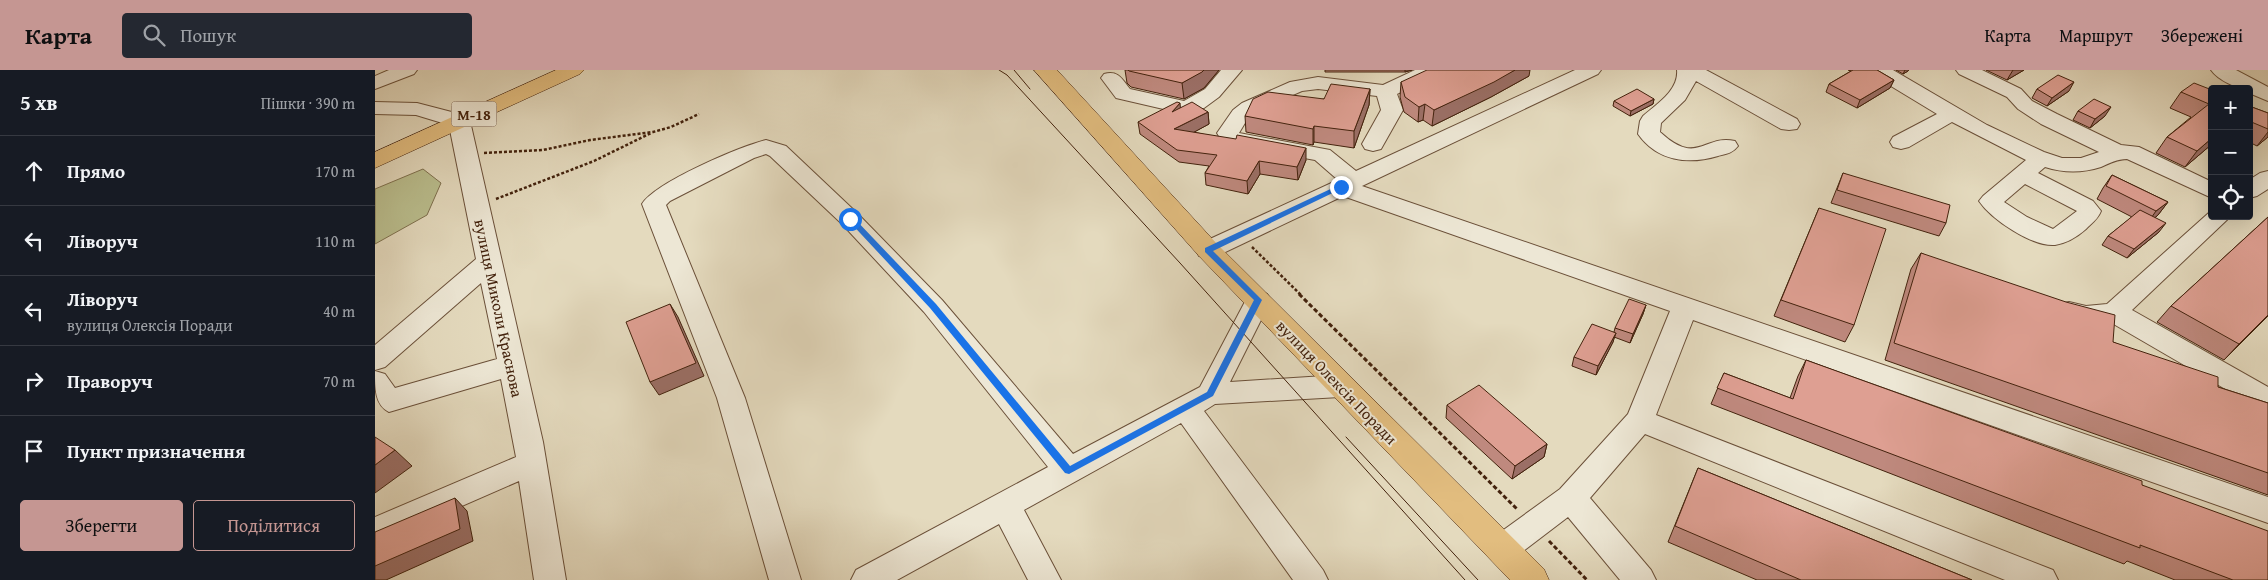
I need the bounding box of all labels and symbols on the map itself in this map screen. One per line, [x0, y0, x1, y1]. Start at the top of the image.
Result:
road number: М-18 [451, 102, 497, 126]
route end [1330, 176, 1353, 199]
route start [839, 208, 862, 231]
street label: вулиця Миколи Краснова [468, 217, 530, 400]
street label: вулиця Олексія Поради [1271, 314, 1403, 450]

